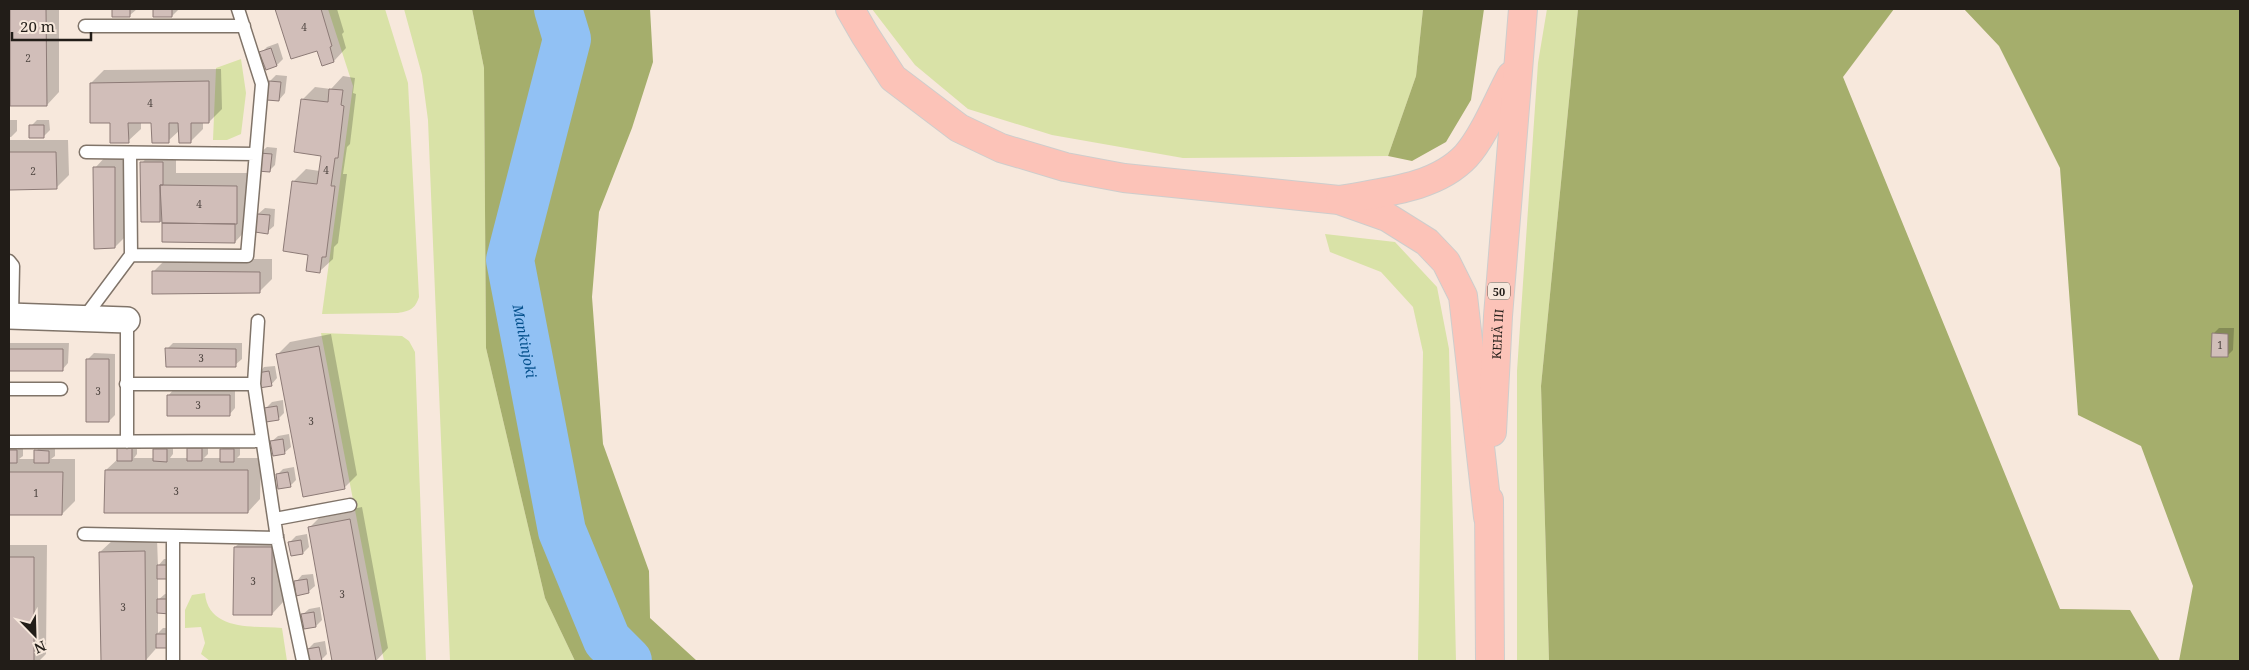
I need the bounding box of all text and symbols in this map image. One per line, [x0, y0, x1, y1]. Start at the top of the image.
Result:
scale bar [12, 10, 91, 42]
text: 20 m [20, 16, 55, 36]
house number: 4 [301, 20, 307, 34]
house number: 2 [25, 51, 31, 65]
house number: 4 [147, 96, 153, 110]
house number: 4 [323, 163, 329, 177]
house number: 2 [30, 164, 36, 178]
house number: 4 [196, 197, 202, 211]
road number: 50 [1488, 282, 1510, 300]
water label: Mankinjoki [509, 302, 542, 380]
street label: KEHÄ III [1487, 308, 1507, 360]
house number: 1 [2217, 338, 2223, 352]
house number: 3 [198, 351, 204, 365]
house number: 3 [95, 384, 101, 398]
house number: 3 [195, 398, 201, 412]
house number: 3 [308, 414, 314, 428]
house number: 3 [173, 484, 179, 498]
house number: 1 [33, 486, 39, 500]
house number: 3 [250, 574, 256, 588]
house number: 3 [339, 587, 345, 601]
house number: 3 [120, 600, 126, 614]
north arrow [10, 610, 60, 660]
text: N [31, 637, 49, 658]

